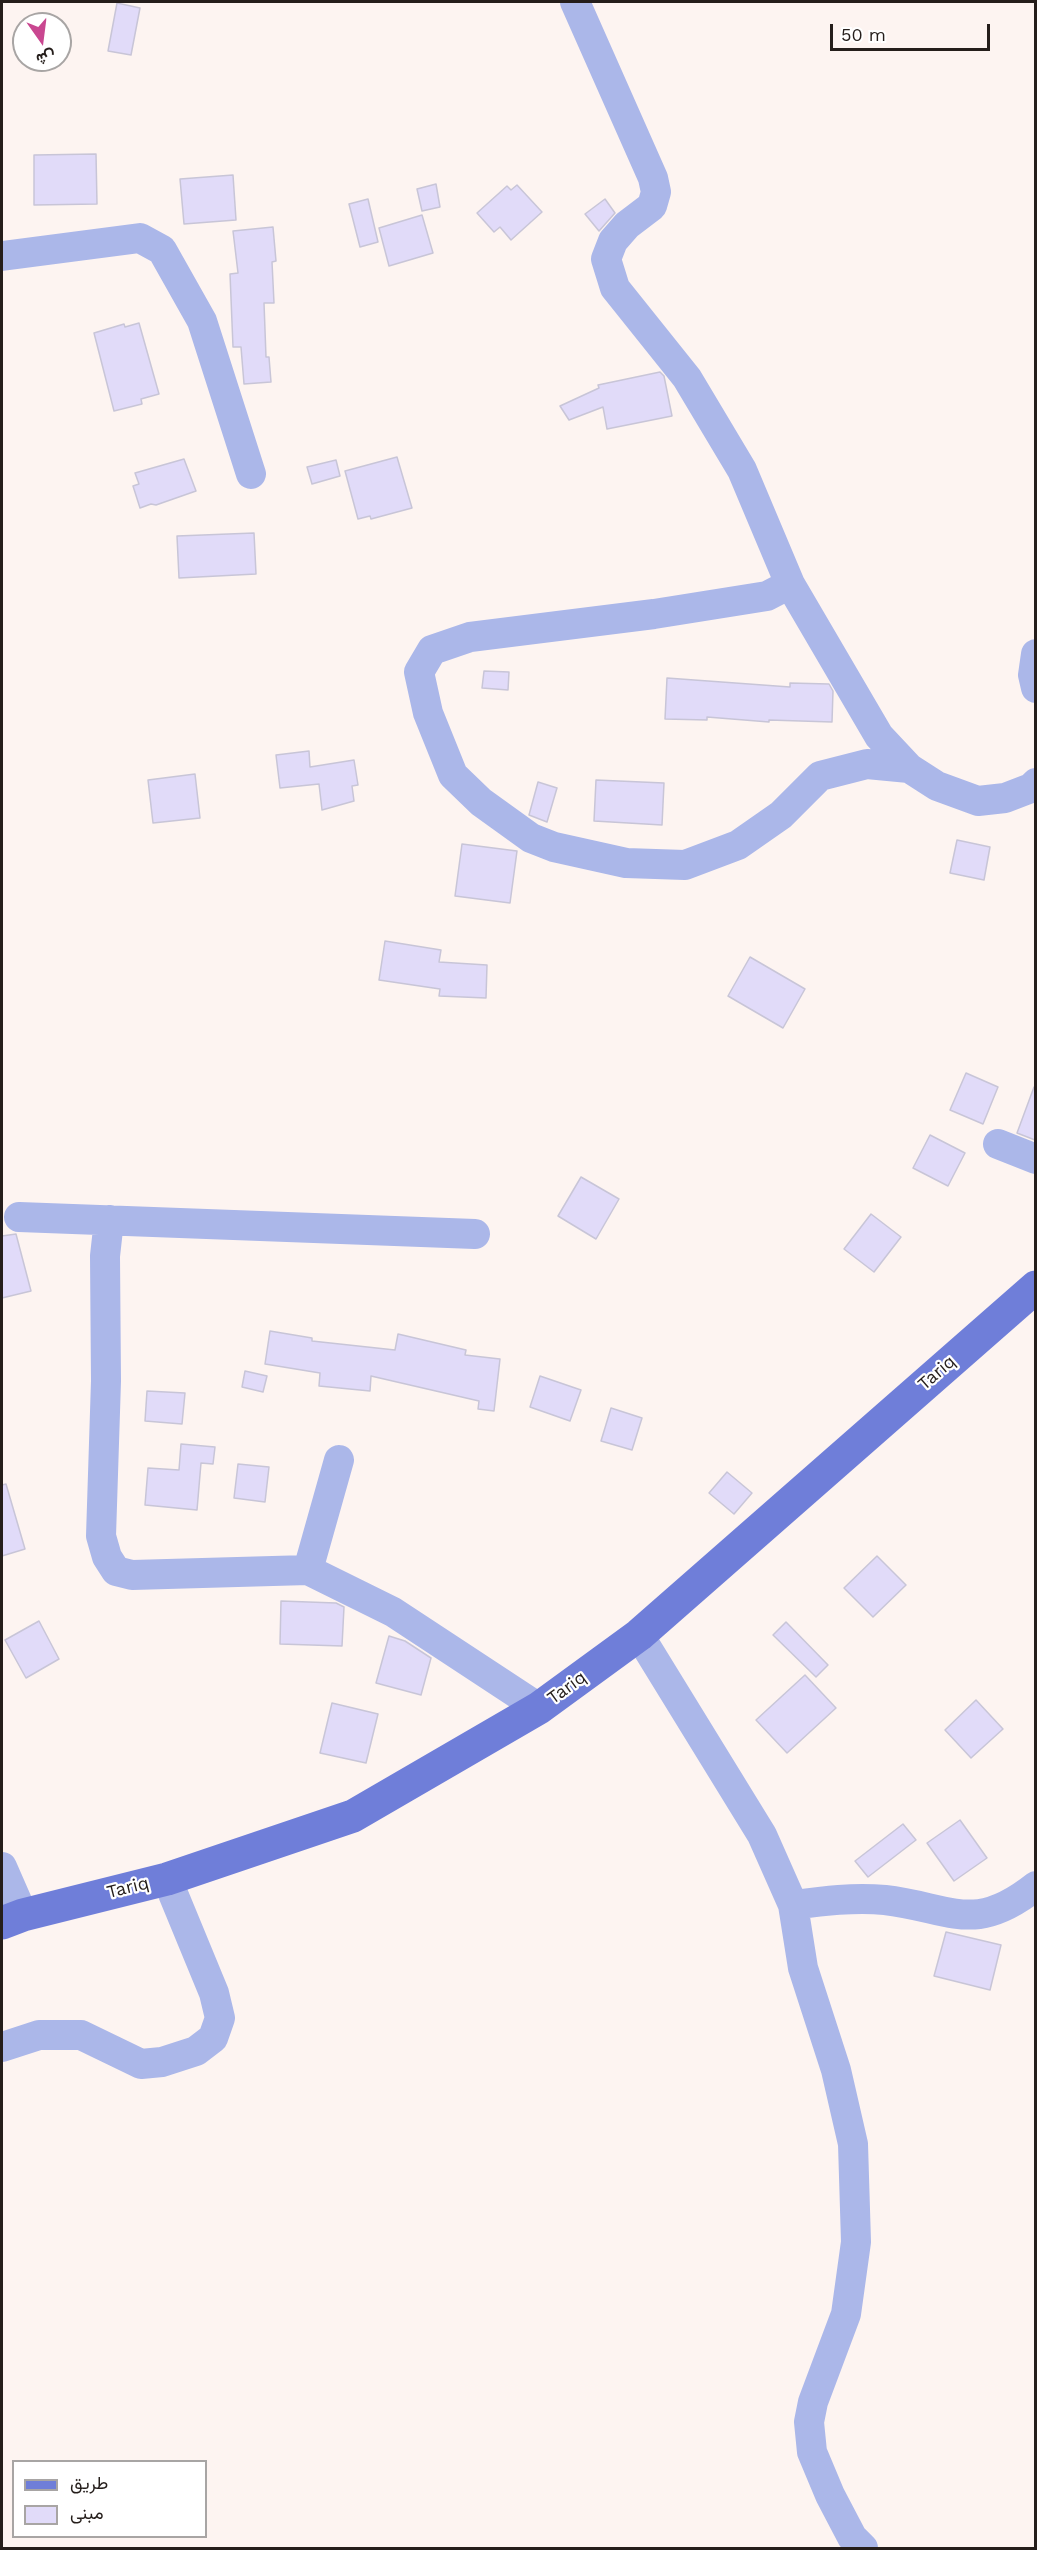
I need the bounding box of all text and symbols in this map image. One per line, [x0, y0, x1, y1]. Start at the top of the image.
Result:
north arrow [12, 12, 72, 72]
scale bar [833, 12, 994, 50]
text: 50 m [841, 24, 886, 45]
text: ش [34, 46, 58, 70]
street label: Tariq [914, 1351, 960, 1395]
street label: Tariq [543, 1667, 591, 1709]
street label: Tariq [105, 1872, 151, 1904]
legend [12, 2460, 207, 2538]
text: طريق [70, 2472, 108, 2493]
text: مبنى [70, 2502, 104, 2523]

